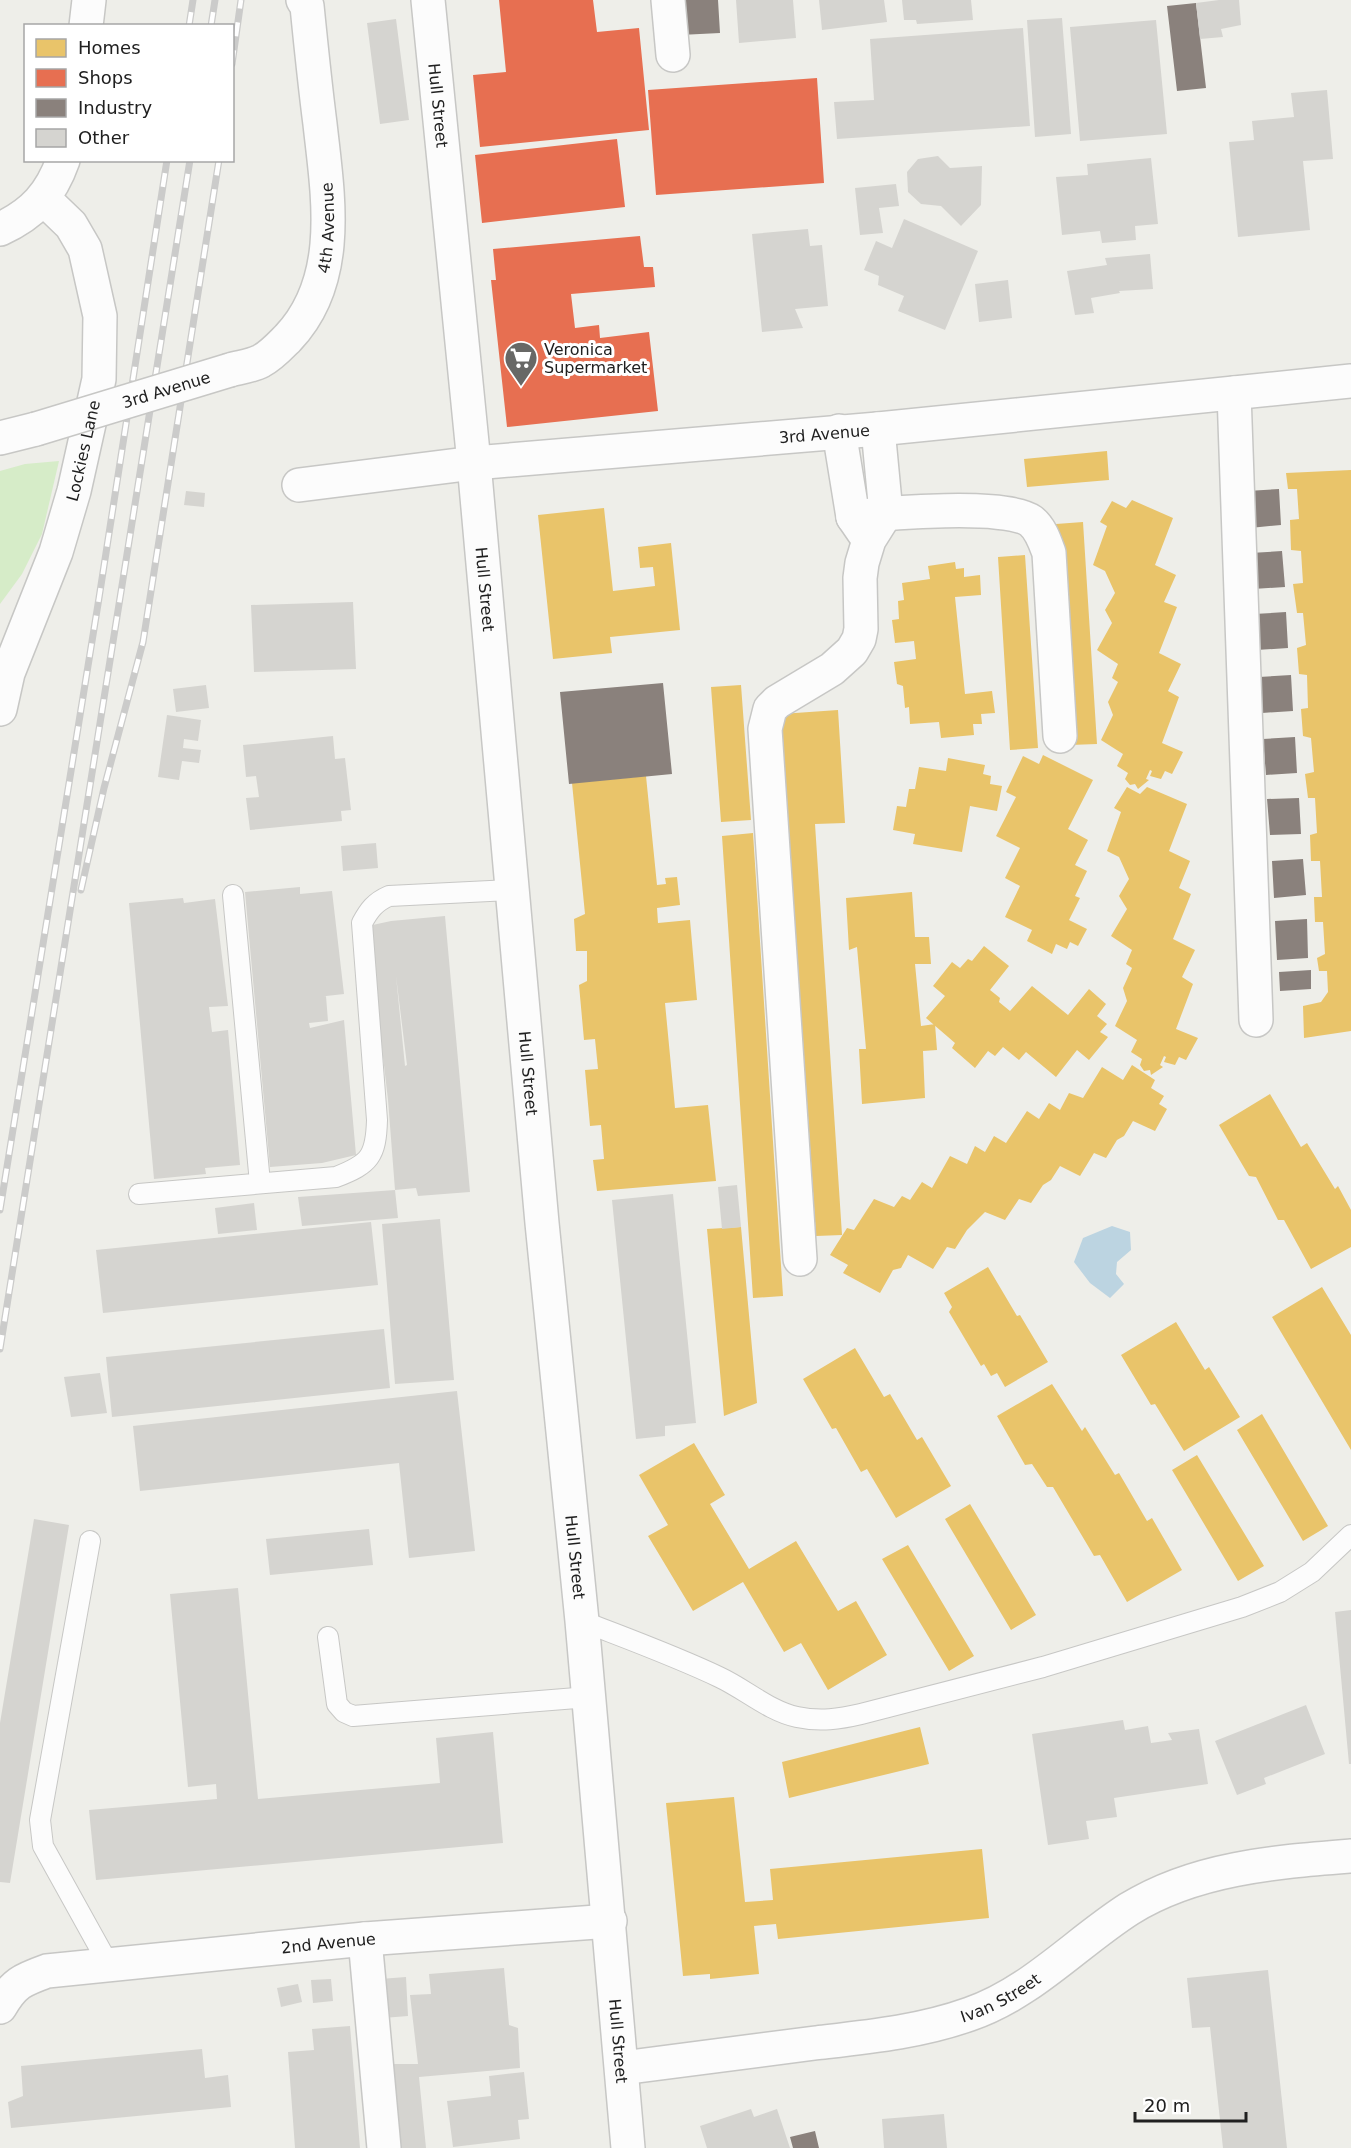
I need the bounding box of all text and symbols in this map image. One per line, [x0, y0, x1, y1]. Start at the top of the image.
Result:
legend [24, 24, 234, 162]
text: Homes [78, 37, 141, 58]
street label: Hull Street [425, 62, 452, 149]
text: Shops [78, 67, 133, 88]
text: Industry [78, 97, 152, 118]
text: Other [78, 127, 130, 148]
street label: 4th Avenue [313, 182, 338, 275]
supermarket icon: Veronica Supermarket [503, 340, 539, 387]
place label: Veronica Supermarket [544, 340, 647, 377]
street label: 3rd Avenue [120, 367, 213, 412]
street label: Lockies Lane [62, 398, 103, 503]
street label: 3rd Avenue [778, 420, 871, 447]
street label: Hull Street [472, 546, 499, 632]
street label: Hull Street [515, 1030, 542, 1116]
street label: Hull Street [562, 1514, 589, 1600]
street label: 2nd Avenue [280, 1929, 376, 1957]
street label: Ivan Street [958, 1969, 1044, 2026]
street label: Hull Street [606, 1998, 632, 2084]
scale bar [1135, 2085, 1246, 2123]
text: 20 m [1144, 2095, 1190, 2116]

